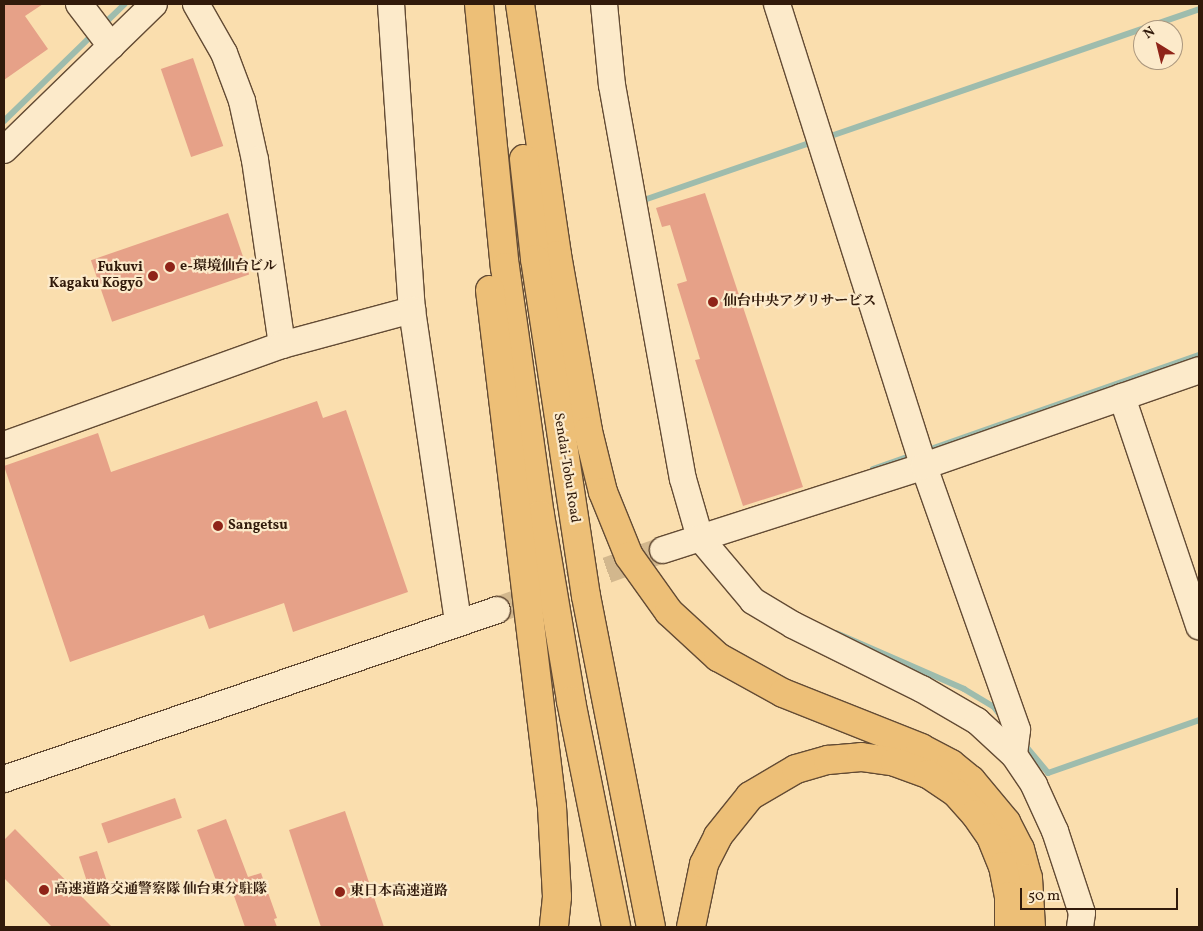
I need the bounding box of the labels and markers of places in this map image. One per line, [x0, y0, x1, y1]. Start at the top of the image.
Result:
place label: e-環境仙台ビル [180, 259, 277, 275]
place label: Fukuvi Kagaku Kōgyō [49, 260, 143, 292]
marker: e-環境仙台ビル [164, 261, 176, 273]
marker: Fukuvi Kagaku Kōgyō [147, 270, 159, 282]
place label: 仙台中央アグリサービス [723, 294, 877, 310]
marker: 仙台中央アグリサービス [707, 296, 719, 308]
place label: Sangetsu [228, 518, 288, 534]
marker: Sangetsu [212, 520, 224, 532]
place label: 高速道路交通警察隊 仙台東分駐隊 [54, 882, 267, 898]
marker: 高速道路交通警察隊 仙台東分駐隊 [38, 884, 50, 896]
place label: 東日本高速道路 [350, 884, 448, 900]
marker: 東日本高速道路 [334, 886, 346, 898]

